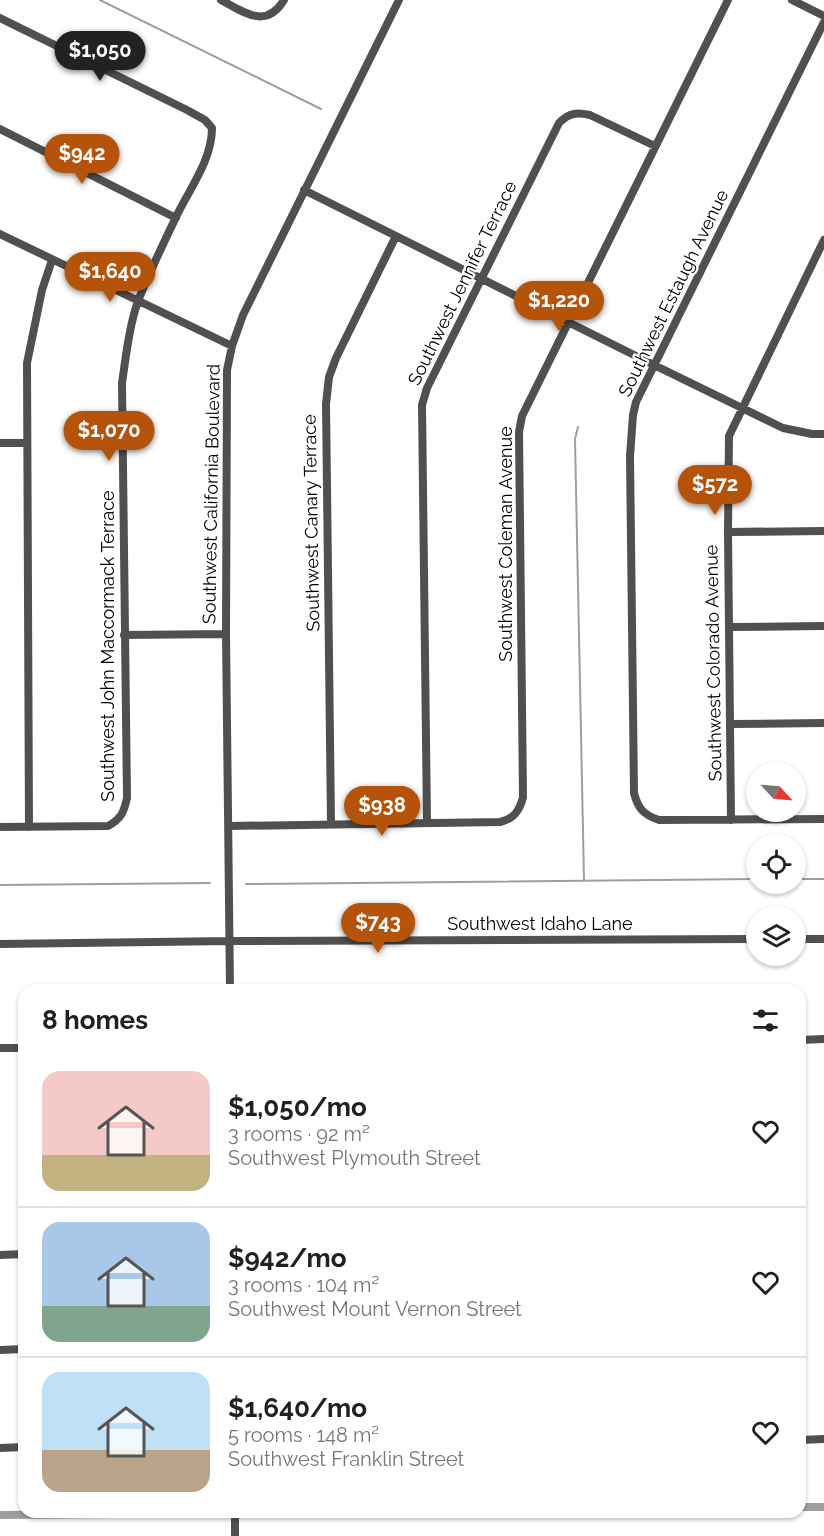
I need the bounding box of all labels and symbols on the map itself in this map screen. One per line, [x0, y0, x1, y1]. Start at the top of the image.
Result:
pin: $1,050 [51, 31, 149, 82]
pin: $942 [46, 134, 118, 185]
street label: Southwest Jennifer Terrace [403, 177, 521, 389]
street label: Southwest Estaugh Avenue [614, 186, 733, 400]
pin: $1,640 [61, 252, 159, 303]
pin: $1,220 [510, 281, 608, 332]
street label: Southwest California Boulevard [198, 364, 224, 624]
pin: $1,070 [60, 411, 158, 462]
street label: Southwest Canary Terrace [299, 414, 323, 632]
street label: Southwest Coleman Avenue [495, 426, 516, 662]
pin: $572 [679, 465, 751, 516]
street label: Southwest John Maccormack Terrace [97, 490, 118, 802]
street label: Southwest Colorado Avenue [700, 544, 726, 782]
north arrow [746, 762, 806, 822]
pin: $938 [346, 786, 418, 837]
pin: $743 [342, 903, 414, 954]
street label: Southwest Idaho Lane [447, 913, 633, 934]

